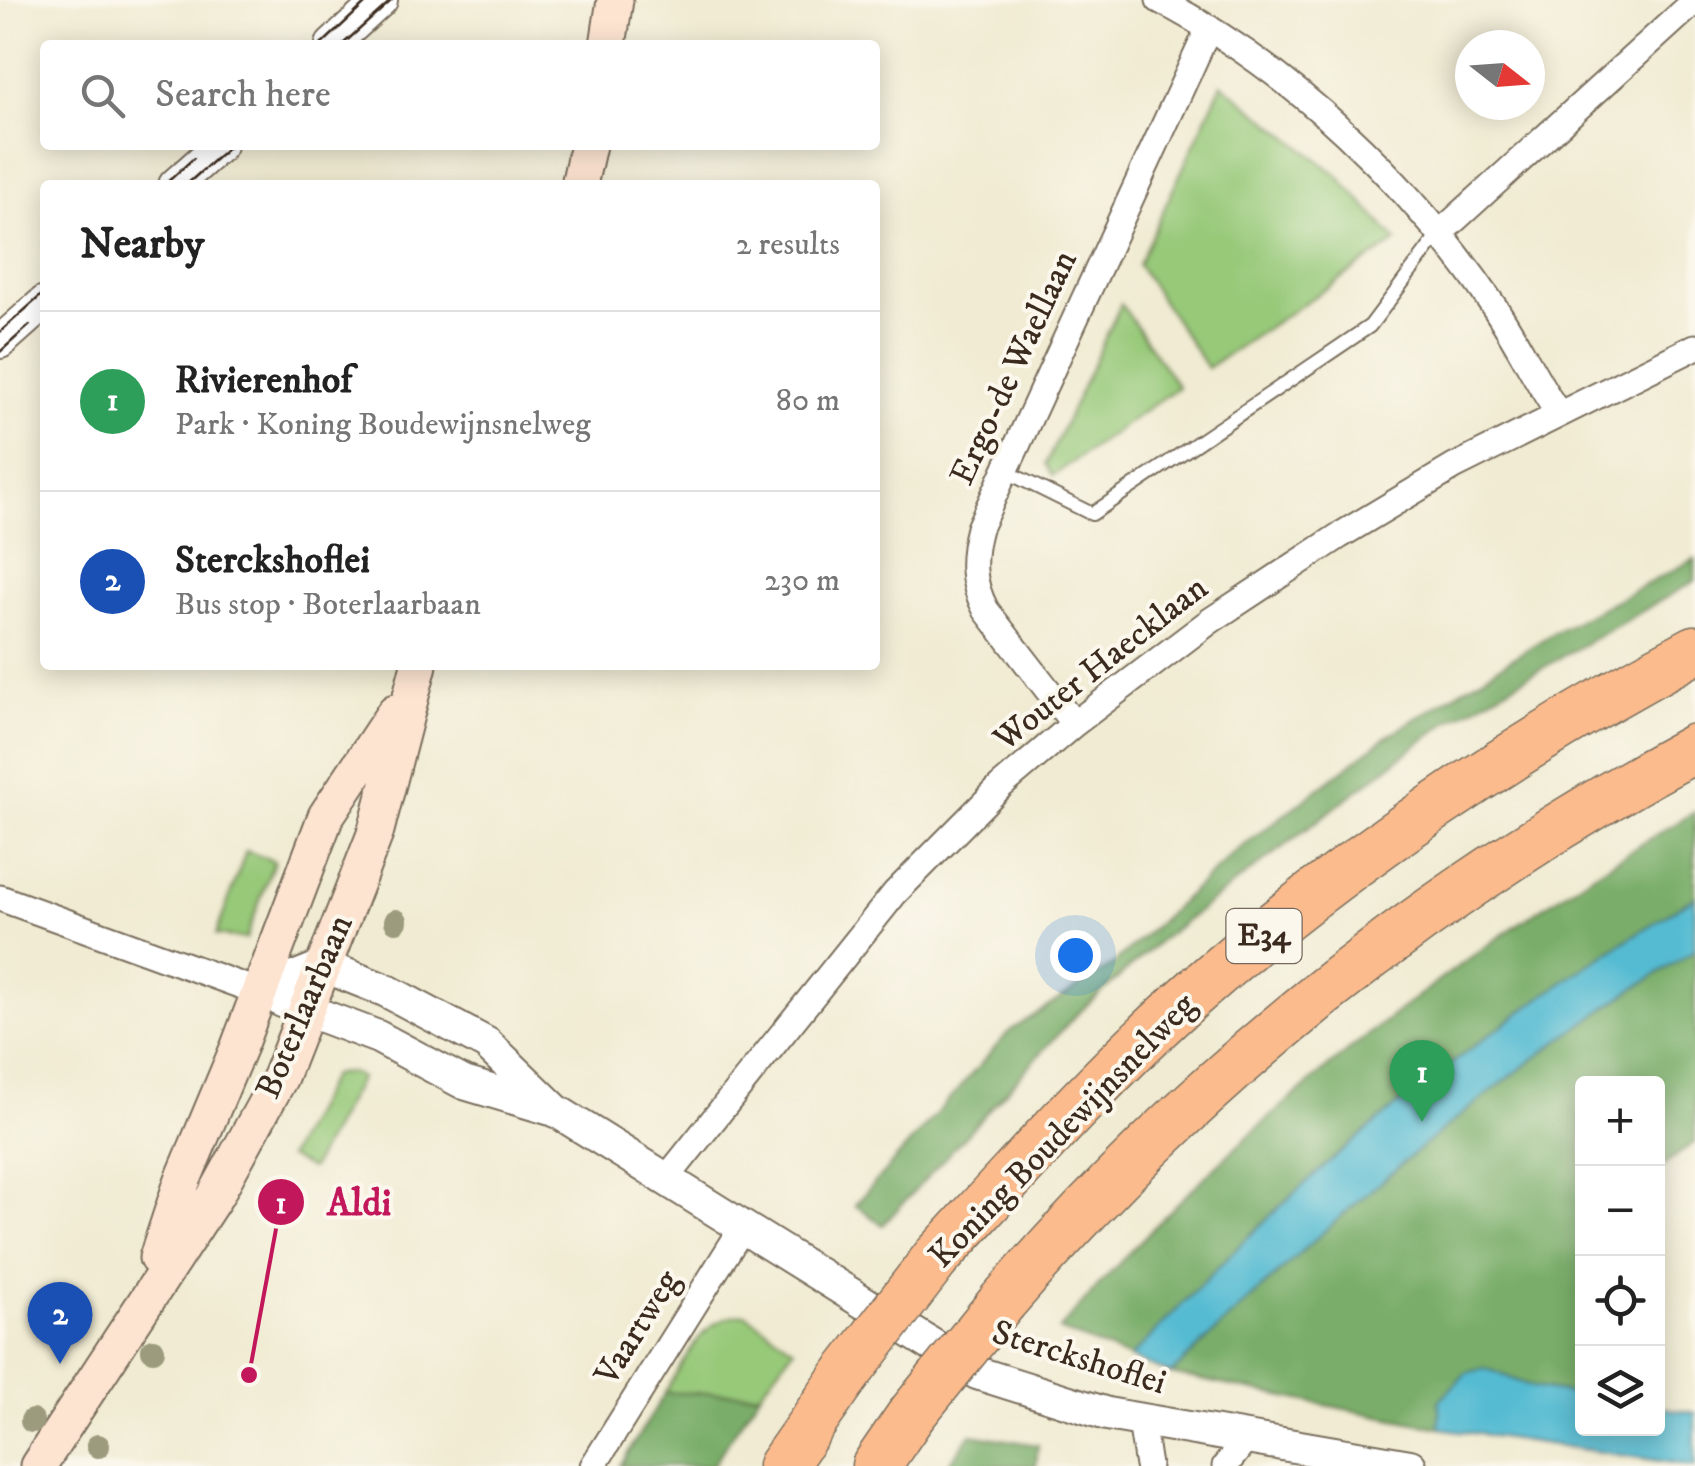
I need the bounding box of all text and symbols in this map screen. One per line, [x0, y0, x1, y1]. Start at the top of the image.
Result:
north arrow [1455, 30, 1545, 120]
search box [40, 40, 880, 150]
icon: search [75, 68, 130, 123]
text: Search here [155, 71, 331, 119]
text: Nearby [80, 219, 204, 271]
text: 2 results [736, 225, 840, 265]
street label: Ergo-de Waellaan [940, 244, 1088, 492]
text: Rivierenhof [175, 357, 352, 405]
text: 1 [107, 381, 118, 421]
text: 80 m [776, 381, 840, 421]
text: Park · Koning Boudewijnsnelweg [175, 405, 591, 445]
text: Sterckshoflei [175, 537, 370, 585]
text: 2 [105, 561, 120, 601]
text: 230 m [764, 561, 840, 601]
street label: Wouter Haecklaan [984, 567, 1217, 762]
text: Bus stop · Boterlaarbaan [175, 585, 481, 625]
street label: Boterlaarbaan [247, 908, 363, 1106]
road number: E34 [1226, 909, 1302, 963]
your location [1050, 930, 1101, 981]
street label: Koning Boudewijnsnelweg [920, 983, 1207, 1278]
pin: 1 [1390, 1040, 1454, 1122]
map controls [1575, 1076, 1665, 1436]
button: + [1575, 1076, 1665, 1166]
button: − [1575, 1166, 1665, 1256]
callout: Aldi [256, 1168, 411, 1236]
text: Aldi [326, 1180, 391, 1228]
text: 1 [275, 1186, 287, 1223]
button: locate [1575, 1256, 1665, 1346]
street label: Vaartweg [585, 1261, 691, 1395]
pin: 2 [28, 1282, 92, 1364]
street label: Sterckshoflei [987, 1311, 1171, 1405]
button: layers [1575, 1346, 1665, 1436]

